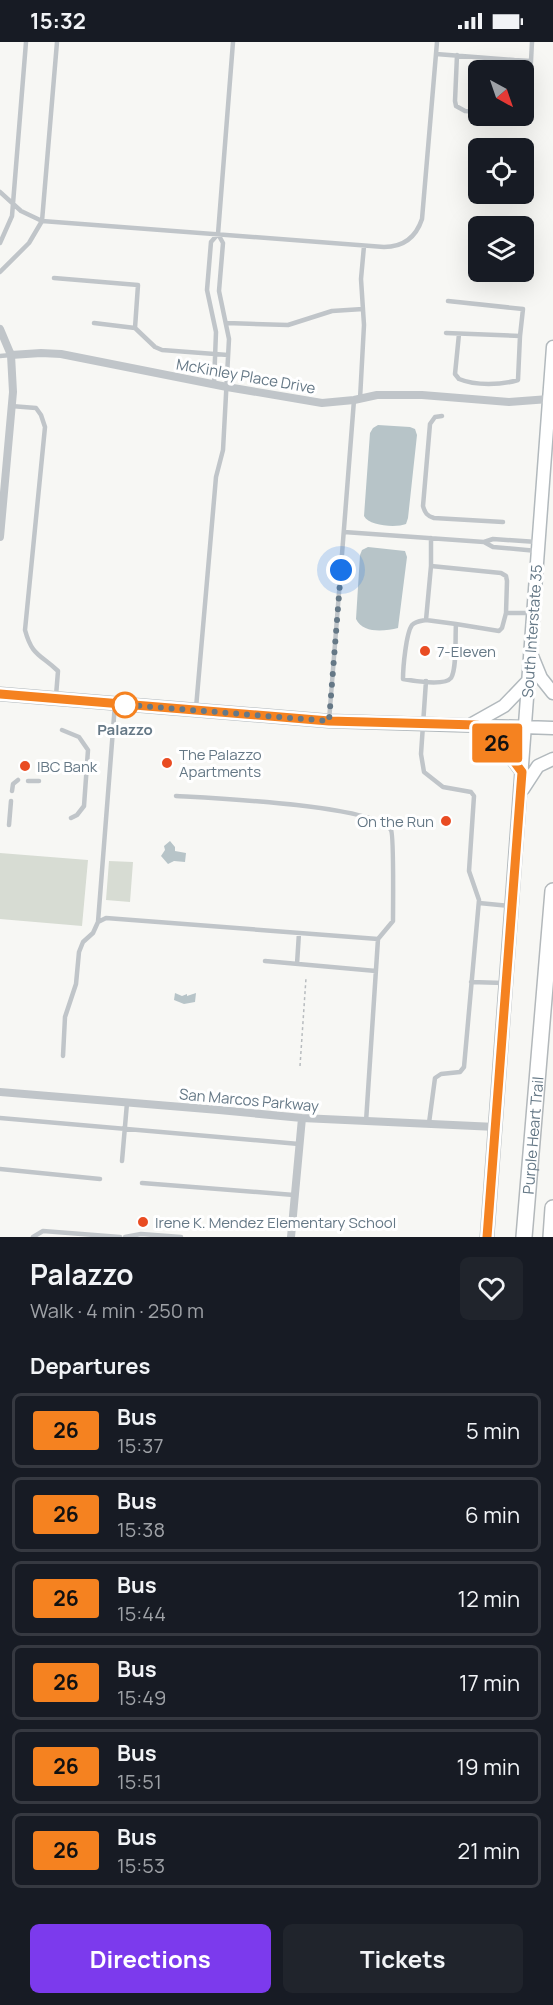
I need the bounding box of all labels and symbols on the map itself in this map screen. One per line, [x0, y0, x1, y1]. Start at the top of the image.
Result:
north arrow [468, 60, 534, 126]
street label: McKinley Place Drive [175, 353, 318, 399]
your location [326, 555, 356, 585]
street label: South Interstate 35 [517, 564, 547, 698]
place label: 7-Eleven [437, 641, 496, 662]
marker: 7-Eleven [418, 644, 432, 658]
marker: Palazzo [112, 692, 138, 718]
place label: Palazzo [97, 719, 153, 740]
line badge: 26 [470, 724, 524, 762]
place label: The Palazzo Apartments [179, 744, 262, 782]
place label: IBC Bank [37, 756, 98, 777]
marker: The Palazzo Apartments [160, 756, 174, 770]
marker: IBC Bank [18, 759, 32, 773]
place label: On the Run [357, 811, 434, 832]
marker: On the Run [439, 814, 453, 828]
street label: Purple Heart Trail [517, 1076, 548, 1195]
street label: San Marcos Parkway [178, 1083, 320, 1117]
place label: Irene K. Mendez Elementary School [155, 1212, 396, 1233]
marker: Irene K. Mendez Elementary School [136, 1215, 150, 1229]

